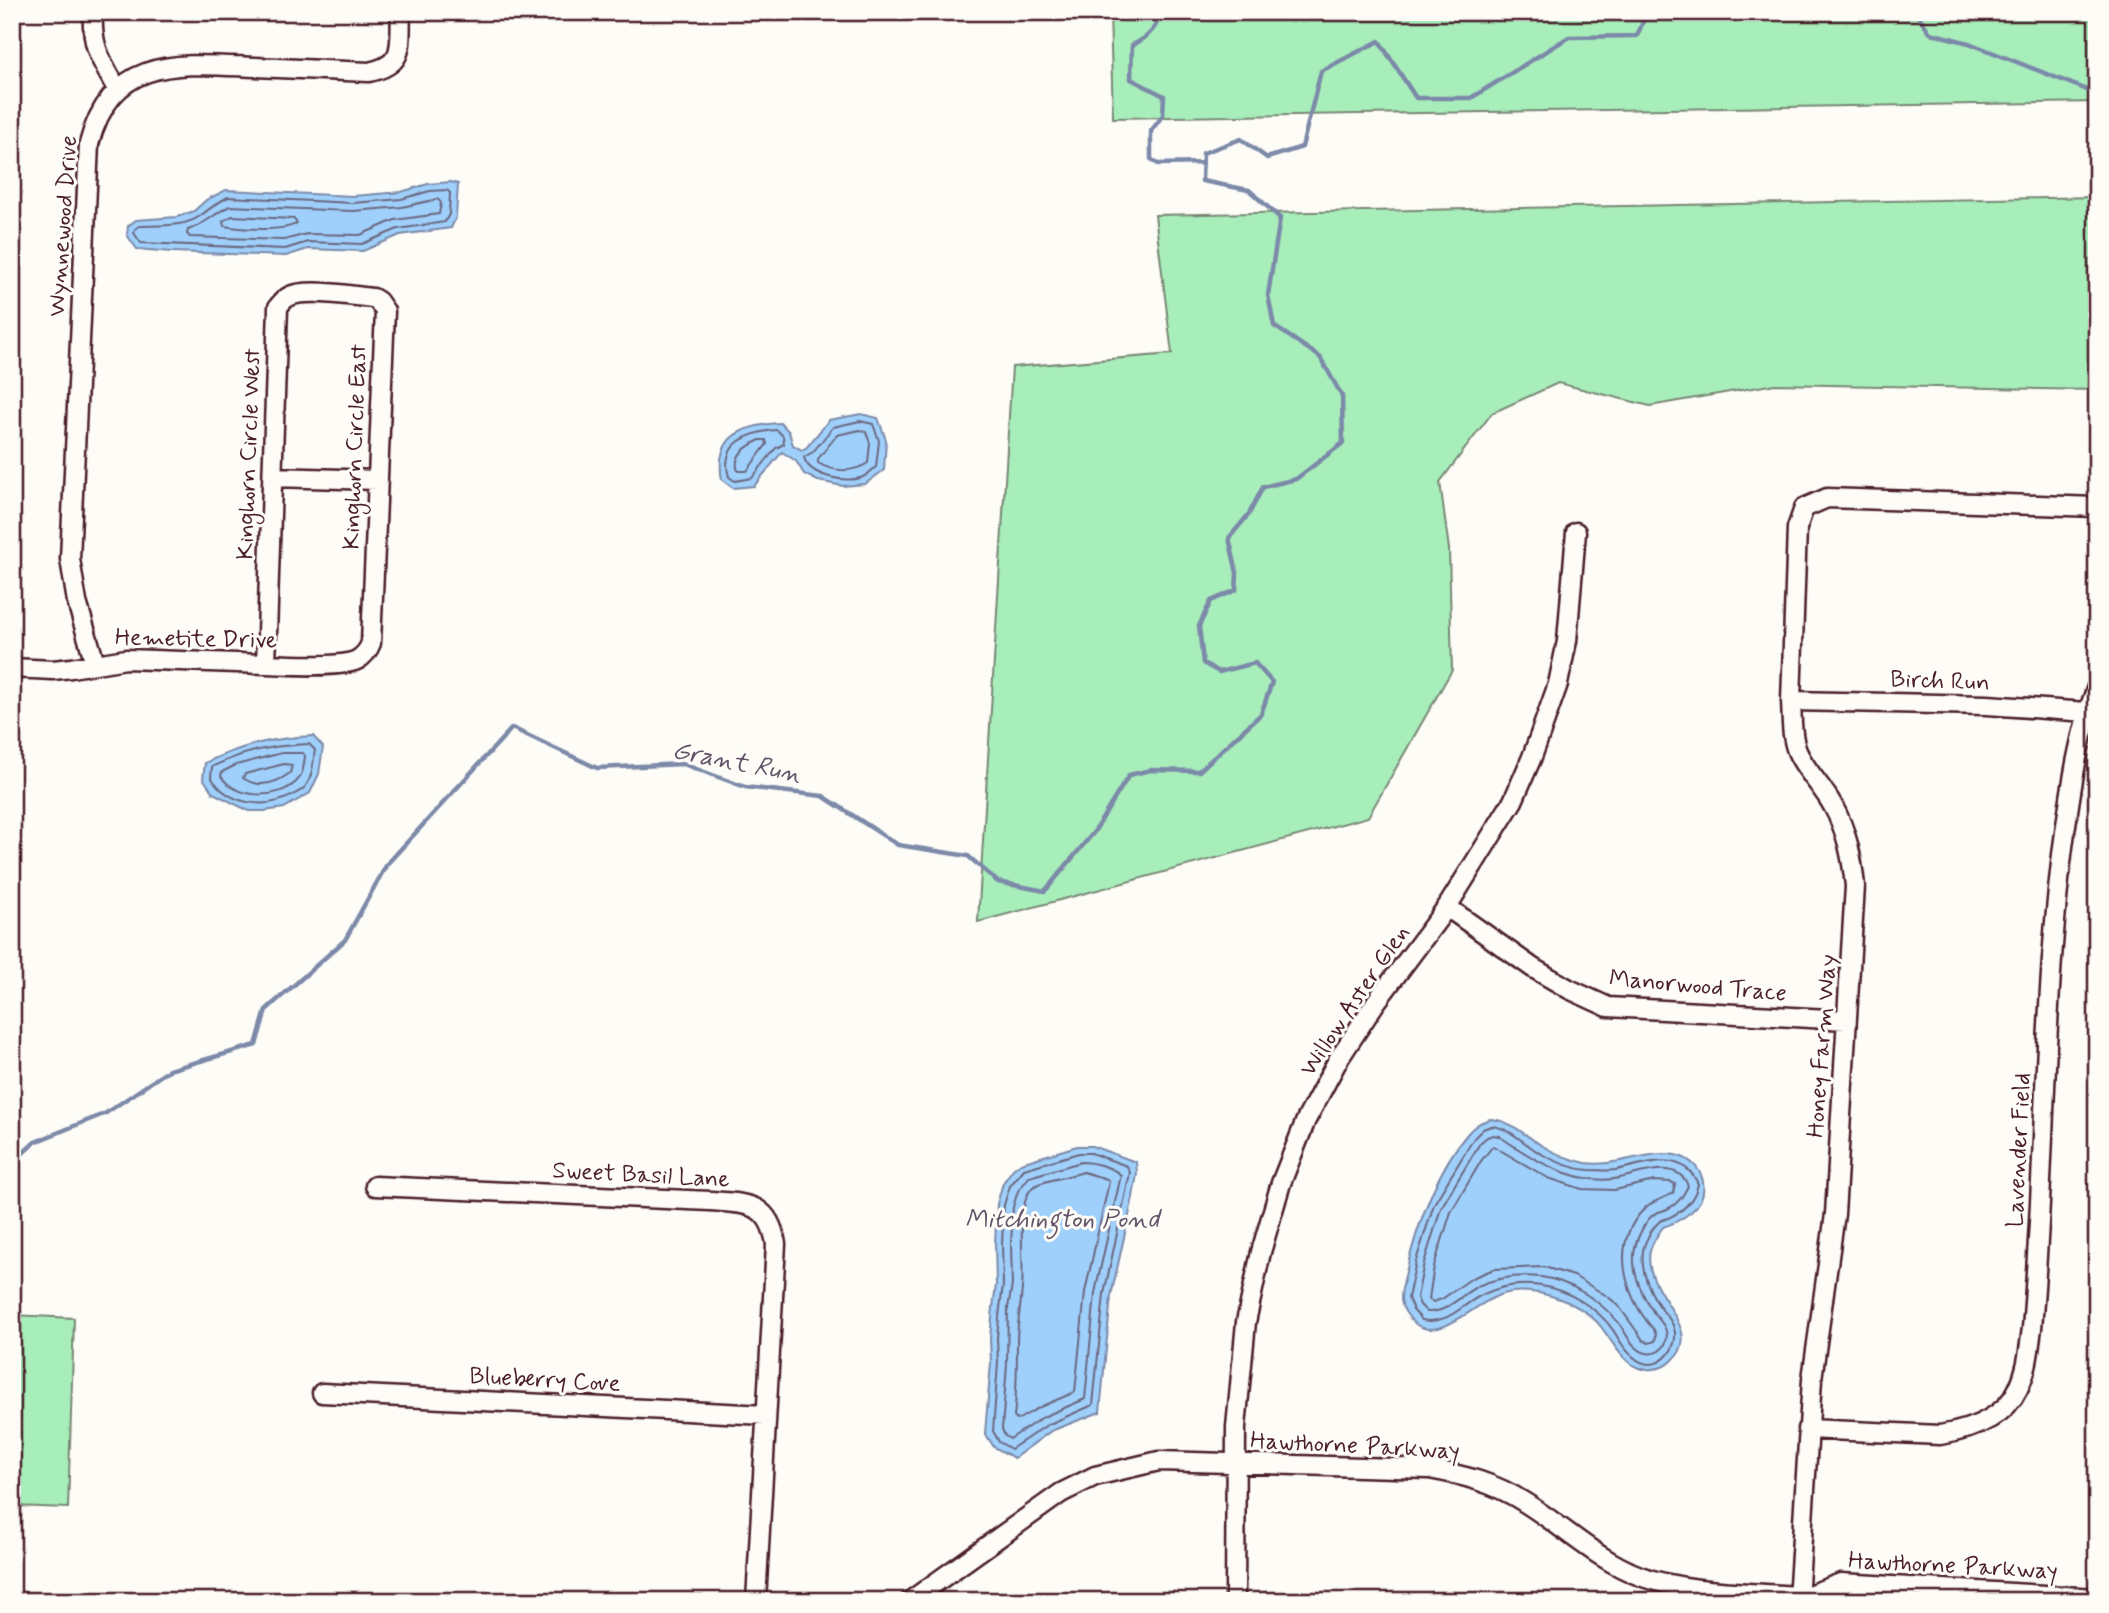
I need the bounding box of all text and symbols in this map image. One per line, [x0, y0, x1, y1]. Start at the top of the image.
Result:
street label: Wynnewood Drive [42, 134, 85, 318]
street label: Kinghorn Circle East [336, 343, 377, 550]
street label: Kinghorn Circle West [230, 347, 271, 560]
street label: Hemetite Drive [114, 623, 277, 656]
street label: Birch Run [1890, 664, 1990, 699]
water label: Grant Run [669, 734, 804, 792]
street label: Willow Aster Glen [1293, 919, 1417, 1082]
street label: Honey Farm Way [1801, 953, 1844, 1139]
street label: Manorwood Trace [1608, 963, 1788, 1010]
street label: Lavender Field [2000, 1072, 2039, 1228]
street label: Sweet Basil Lane [551, 1155, 730, 1196]
water label: Mitchington Pond [965, 1203, 1162, 1240]
street label: Blueberry Cove [469, 1361, 621, 1400]
street label: Hawthorne Parkway [1249, 1426, 1461, 1467]
street label: Hawthorne Parkway [1847, 1546, 2059, 1587]

